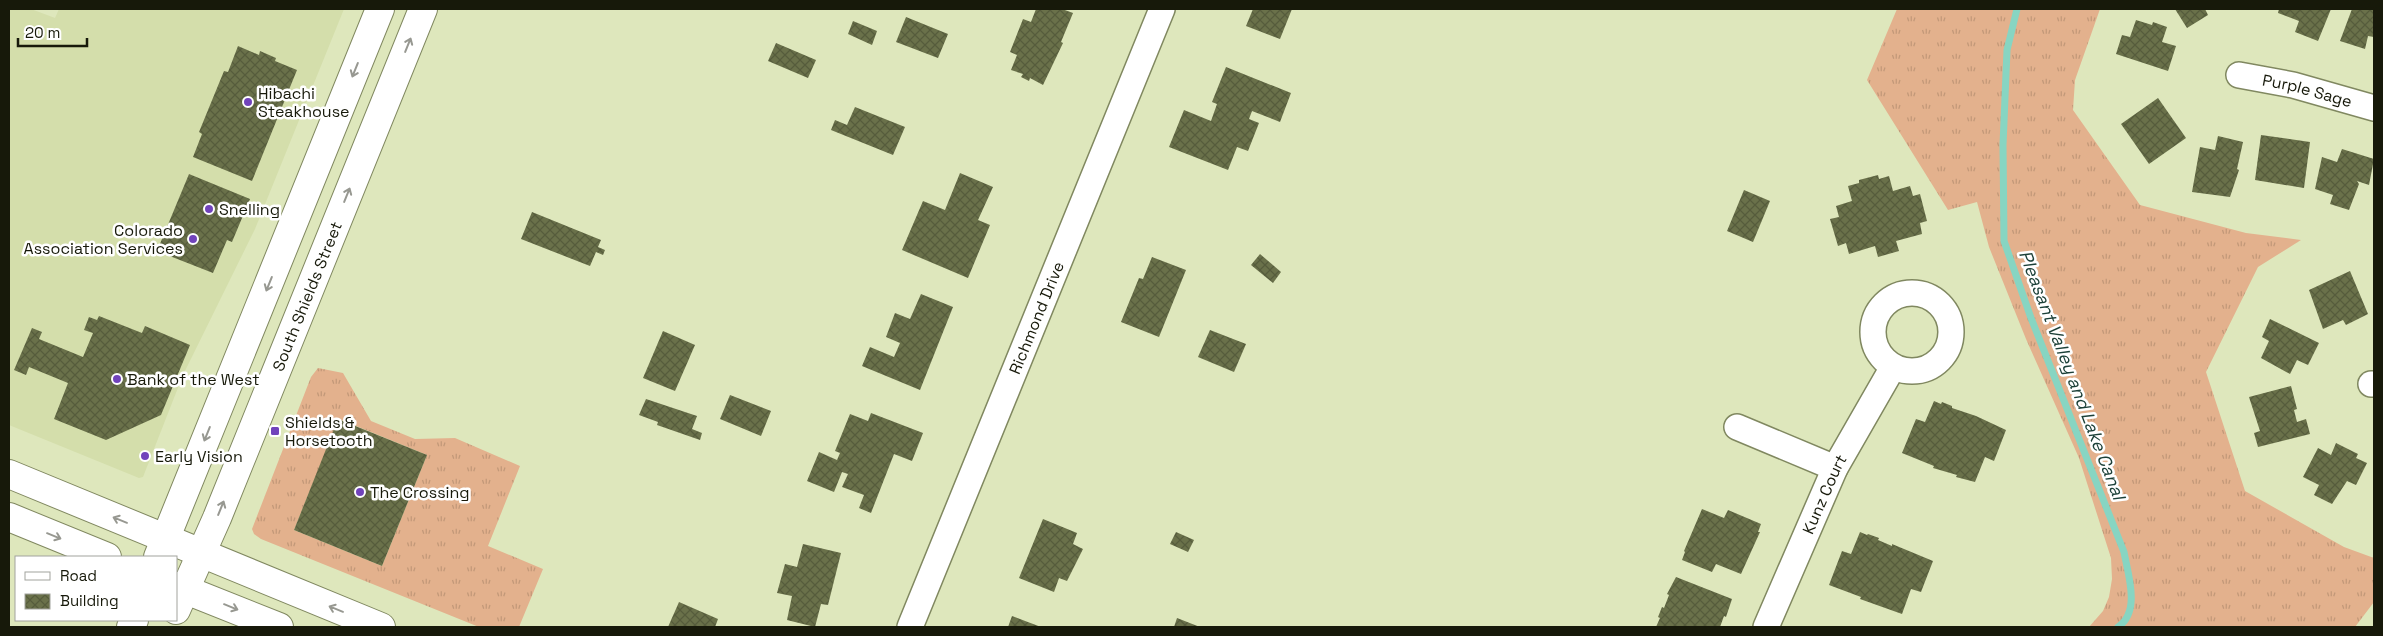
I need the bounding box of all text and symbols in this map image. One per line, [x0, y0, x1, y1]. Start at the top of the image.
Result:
scale bar [18, 15, 86, 47]
text: 20 m [25, 23, 60, 42]
one-way arrow [404, 38, 414, 53]
one-way arrow [350, 62, 360, 77]
street label: Purple Sage [2261, 70, 2354, 112]
place label: Hibachi Steakhouse [258, 83, 350, 122]
marker: Hibachi Steakhouse [242, 96, 254, 108]
one-way arrow [343, 188, 352, 203]
place label: Snelling [219, 199, 280, 220]
marker: Snelling [203, 203, 215, 215]
street label: South Shields Street [268, 218, 347, 374]
place label: Colorado Association Services [24, 220, 183, 259]
marker: Colorado Association Services [187, 233, 199, 245]
water label: Pleasant Valley and Lake Canal [2014, 247, 2132, 505]
street label: Richmond Drive [1004, 259, 1069, 377]
one-way arrow [263, 276, 273, 291]
place label: Bank of the West [127, 369, 260, 390]
marker: Bank of the West [111, 373, 123, 385]
place label: Shields & Horsetooth [285, 412, 373, 451]
marker: Shields & Horsetooth [269, 425, 281, 437]
one-way arrow [202, 426, 212, 441]
place label: Early Vision [155, 446, 243, 467]
marker: Early Vision [139, 450, 151, 462]
street label: Kunz Court [1798, 451, 1852, 537]
place label: The Crossing [370, 482, 470, 503]
marker: The Crossing [354, 486, 366, 498]
one-way arrow [217, 501, 226, 516]
one-way arrow [113, 514, 128, 524]
one-way arrow [46, 531, 61, 541]
legend [15, 556, 178, 621]
text: Road [60, 566, 97, 585]
text: Building [60, 591, 119, 610]
one-way arrow [223, 603, 238, 613]
one-way arrow [329, 603, 344, 613]

